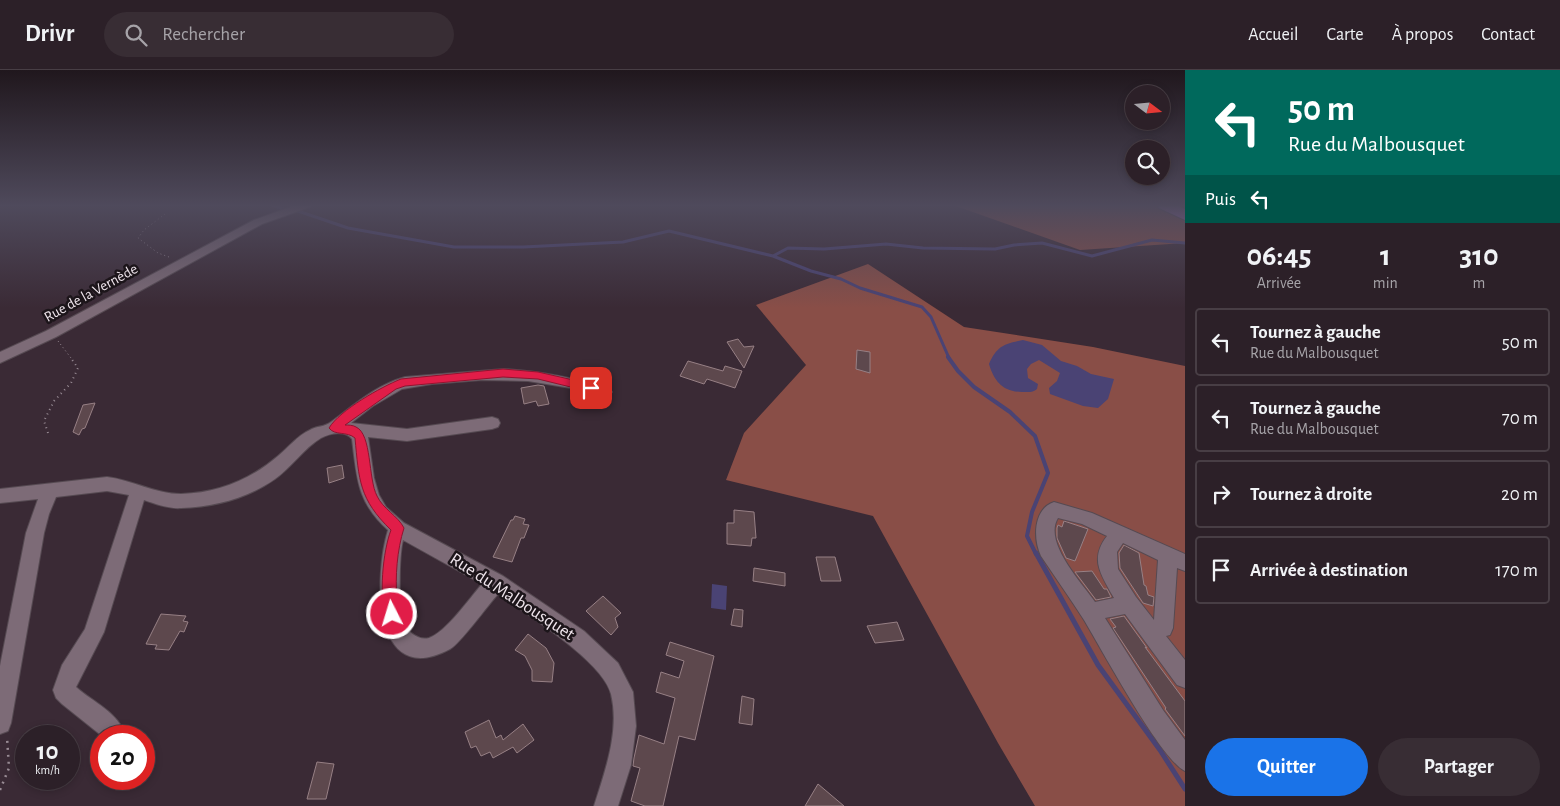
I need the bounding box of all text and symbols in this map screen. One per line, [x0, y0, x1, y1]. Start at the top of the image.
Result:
search box [104, 12, 454, 57]
icon: search [122, 21, 150, 49]
text: Drivr [25, 22, 74, 46]
text: Rechercher [162, 25, 245, 44]
text: Accueil [1248, 26, 1299, 44]
text: Carte [1327, 26, 1364, 44]
text: À propos [1392, 26, 1453, 44]
text: Contact [1481, 26, 1535, 44]
north arrow [1125, 85, 1170, 130]
map controls [1125, 85, 1170, 185]
icon: left [1205, 90, 1270, 155]
text: 50 m [1288, 92, 1355, 127]
text: Rue du Malbousquet [1288, 133, 1465, 155]
button: search [1125, 140, 1170, 185]
icon: left [1246, 185, 1274, 213]
text: Puis [1205, 190, 1236, 209]
text: 06:45 [1246, 241, 1311, 271]
text: 1 [1380, 241, 1391, 271]
text: 310 [1459, 241, 1499, 271]
street label: Rue de la Vernède [42, 261, 140, 325]
text: Arrivée [1257, 275, 1301, 291]
text: min [1373, 275, 1398, 291]
text: m [1472, 275, 1485, 291]
text: Tournez à gauche [1250, 323, 1381, 342]
icon: left [1207, 328, 1235, 356]
text: 50 m [1502, 333, 1538, 352]
text: Rue du Malbousquet [1250, 345, 1379, 361]
pin [570, 367, 612, 409]
icon: arrive [577, 374, 605, 402]
text: Tournez à gauche [1250, 399, 1381, 418]
icon: left [1207, 404, 1235, 432]
text: 70 m [1502, 409, 1538, 428]
text: Rue du Malbousquet [1250, 421, 1379, 437]
icon: right [1207, 480, 1235, 508]
text: Tournez à droite [1250, 485, 1372, 504]
text: 20 m [1501, 485, 1538, 504]
street label: Rue du Malbousquet [446, 550, 578, 644]
icon: arrive [1207, 556, 1235, 584]
text: Arrivée à destination [1250, 561, 1408, 580]
text: 170 m [1495, 561, 1538, 580]
position arrow [365, 587, 417, 639]
speed limit sign: 20 [90, 725, 155, 790]
button: Quitter [1205, 738, 1368, 796]
button: Partager [1378, 738, 1540, 796]
text: 10 [36, 739, 59, 764]
text: km/h [35, 764, 60, 776]

